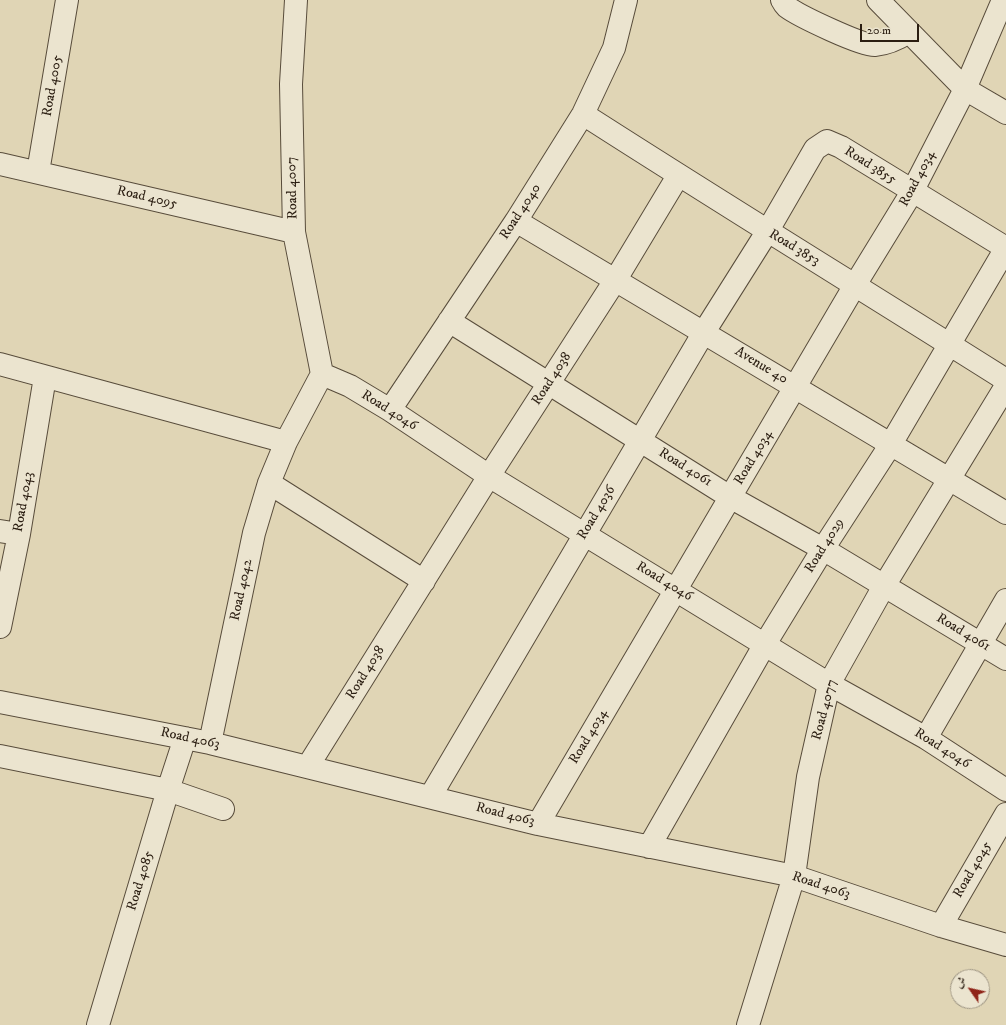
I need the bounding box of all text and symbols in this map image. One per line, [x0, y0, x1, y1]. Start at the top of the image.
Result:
scale bar [862, 16, 921, 42]
text: 20 m [867, 23, 891, 38]
street label: Road 4005 [39, 54, 67, 118]
street label: Road 3855 [841, 143, 899, 189]
street label: Road 4034 [896, 148, 940, 210]
street label: Road 4007 [284, 157, 302, 219]
street label: Road 4040 [497, 181, 545, 243]
street label: Road 4095 [115, 183, 179, 213]
street label: Road 3853 [766, 226, 822, 270]
street label: Avenue 40 [731, 344, 791, 388]
street label: Road 4038 [529, 349, 575, 409]
street label: Road 4046 [358, 387, 420, 435]
street label: Road 4034 [731, 428, 777, 488]
street label: Road 4061 [655, 445, 715, 491]
street label: Road 4043 [10, 471, 38, 533]
street label: Road 4036 [574, 483, 620, 543]
street label: Road 4029 [802, 515, 848, 577]
street label: Road 4042 [227, 558, 257, 622]
street label: Road 4046 [633, 559, 695, 605]
street label: Road 4061 [933, 610, 993, 656]
street label: Road 4038 [343, 643, 389, 703]
street label: Road 4077 [809, 678, 841, 742]
street label: Road 4034 [566, 707, 612, 767]
street label: Road 4063 [159, 725, 221, 753]
street label: Road 4046 [911, 725, 973, 773]
street label: Road 4063 [474, 800, 536, 830]
street label: Road 4045 [950, 839, 996, 901]
street label: Road 4085 [124, 849, 158, 913]
street label: Road 4063 [790, 869, 852, 903]
north arrow [950, 969, 990, 1009]
text: ش [952, 974, 970, 991]

